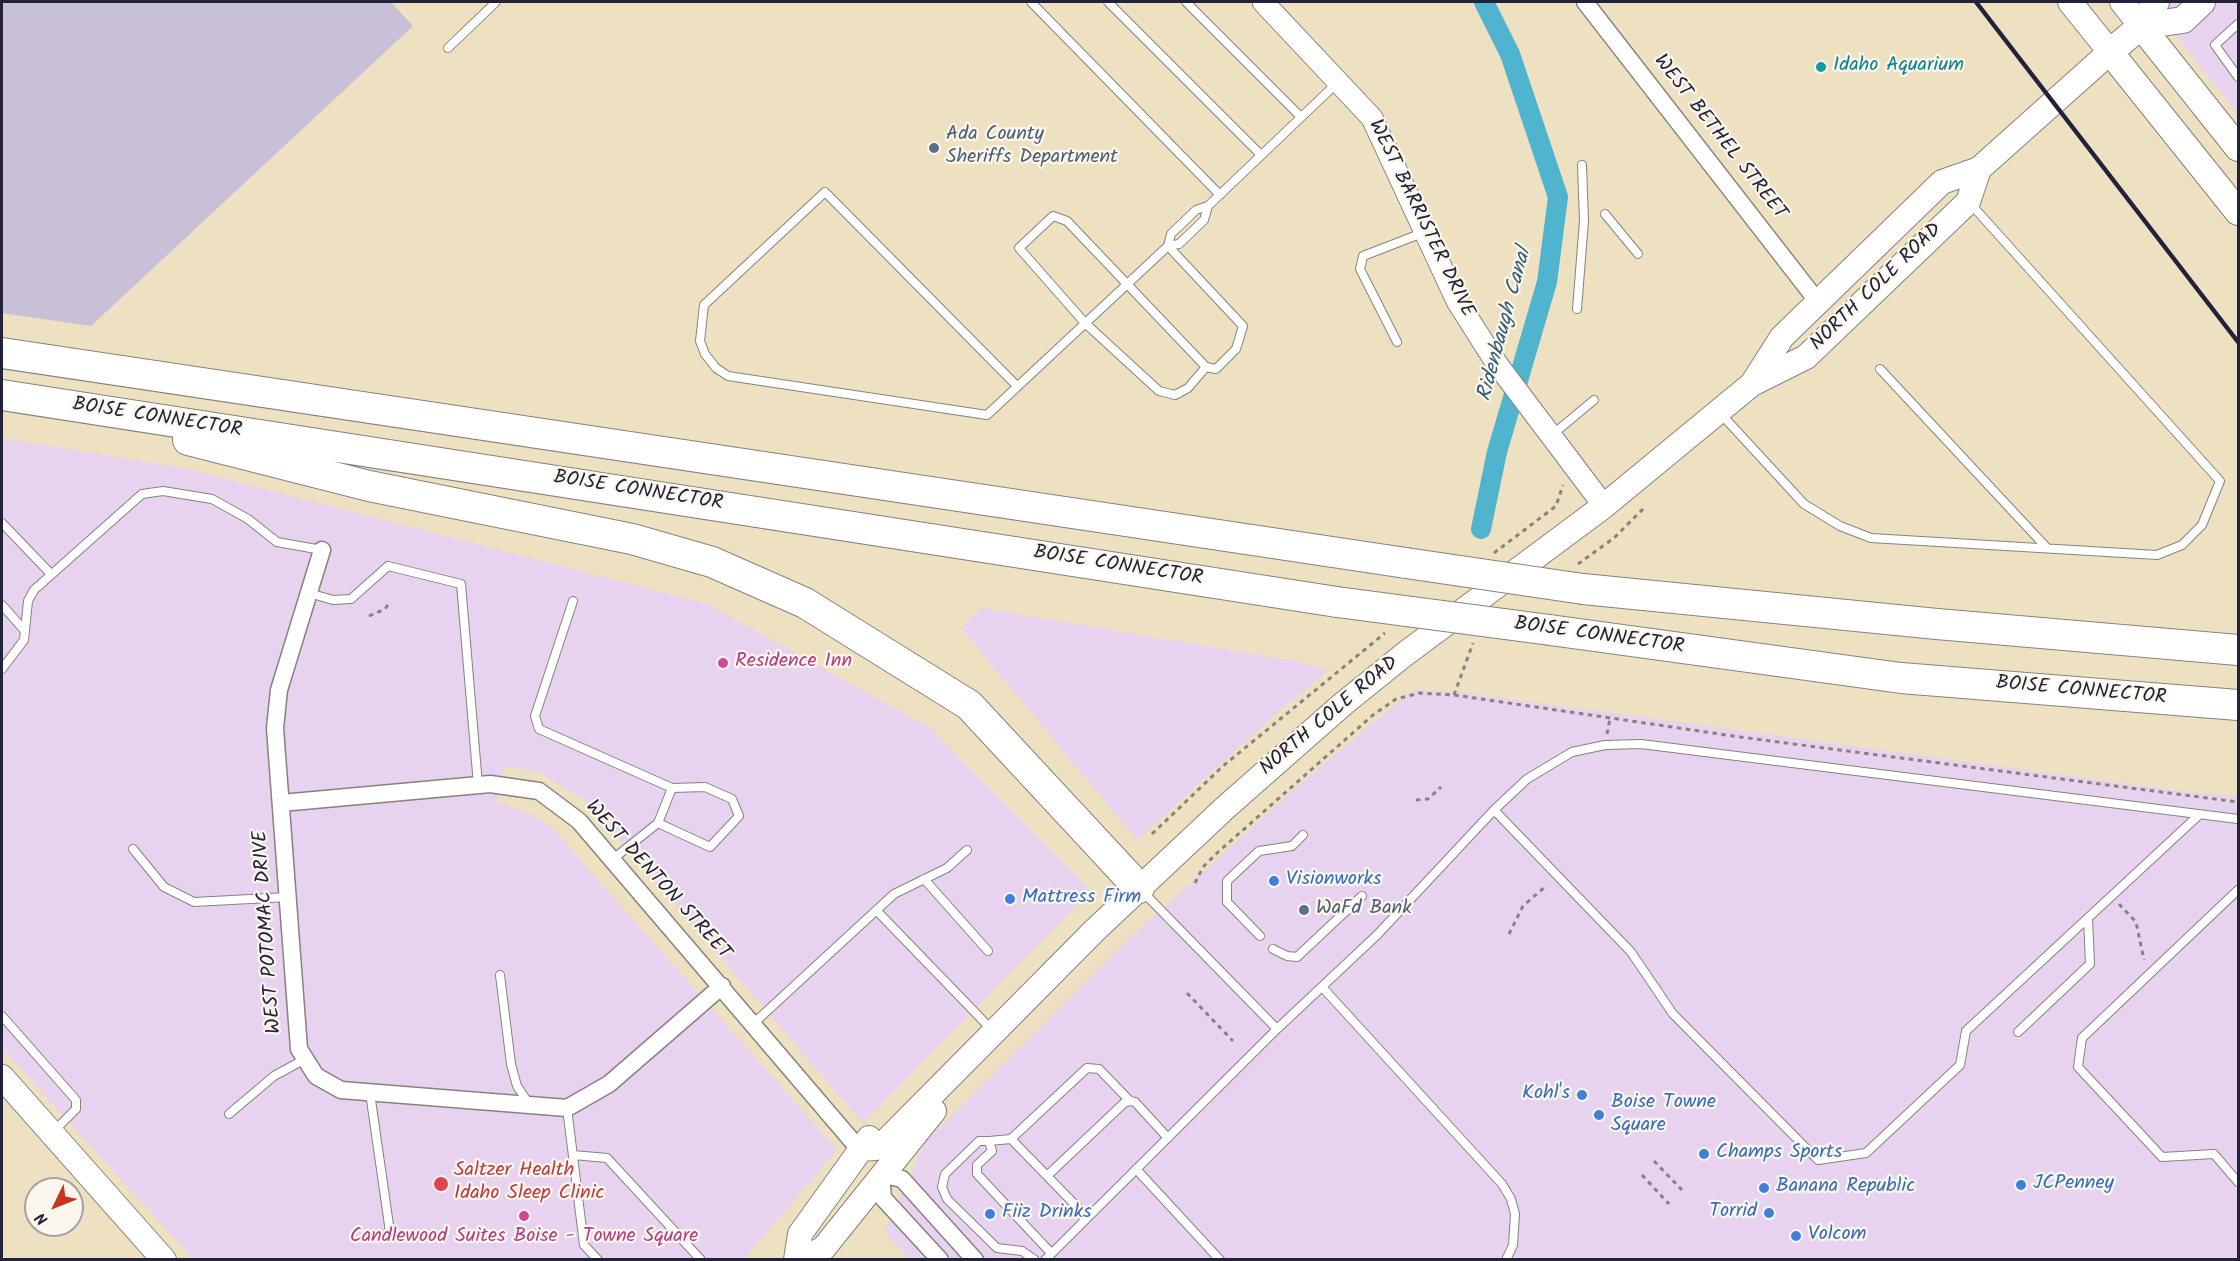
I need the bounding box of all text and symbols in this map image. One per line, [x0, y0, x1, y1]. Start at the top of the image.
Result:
street label: WEST BETHEL STREET [1647, 51, 1791, 225]
place label: Idaho Aquarium [1833, 55, 1964, 79]
marker: Idaho Aquarium [1814, 60, 1828, 74]
street label: WEST BARRISTER DRIVE [1362, 116, 1478, 322]
place label: Ada County Sheriffs Department [946, 124, 1118, 171]
marker: Ada County Sheriffs Department [927, 141, 941, 155]
street label: NORTH COLE ROAD [1806, 219, 1948, 357]
water label: Ridenbaugh Canal [1473, 246, 1539, 404]
street label: BOISE CONNECTOR [71, 394, 243, 444]
street label: BOISE CONNECTOR [552, 467, 724, 517]
street label: BOISE CONNECTOR [1032, 542, 1204, 592]
street label: BOISE CONNECTOR [1513, 613, 1685, 661]
place label: Residence Inn [735, 651, 852, 675]
street label: NORTH COLE ROAD [1256, 652, 1404, 782]
marker: Residence Inn [716, 656, 730, 670]
street label: BOISE CONNECTOR [1995, 673, 2167, 711]
street label: WEST DENTON STREET [579, 796, 735, 966]
street label: WEST POTOMAC DRIVE [250, 830, 288, 1034]
place label: Visionworks [1286, 869, 1381, 893]
marker: Visionworks [1267, 874, 1281, 888]
place label: Mattress Firm [1022, 887, 1141, 911]
marker: Mattress Firm [1003, 892, 1017, 906]
place label: WaFd Bank [1316, 898, 1412, 922]
marker: WaFd Bank [1297, 903, 1311, 917]
place label: Kohl's [1522, 1083, 1570, 1107]
marker: Kohl's [1575, 1088, 1589, 1102]
place label: Boise Towne Square [1611, 1092, 1716, 1139]
marker: Boise Towne Square [1592, 1108, 1606, 1122]
place label: Champs Sports [1716, 1142, 1842, 1166]
marker: Champs Sports [1697, 1147, 1711, 1161]
place label: Saltzer Health Idaho Sleep Clinic [454, 1160, 604, 1207]
place label: JCPenney [2033, 1173, 2114, 1197]
marker: Saltzer Health Idaho Sleep Clinic [432, 1175, 450, 1193]
place label: Banana Republic [1776, 1176, 1915, 1200]
north arrow [24, 1177, 84, 1237]
marker: JCPenney [2014, 1178, 2028, 1192]
marker: Banana Republic [1757, 1181, 1771, 1195]
place label: Torrid [1709, 1201, 1757, 1225]
place label: Fiiz Drinks [1002, 1202, 1092, 1226]
text: N [29, 1206, 55, 1230]
marker: Torrid [1762, 1206, 1776, 1220]
marker: Fiiz Drinks [983, 1207, 997, 1221]
marker: Candlewood Suites Boise - Towne Square [517, 1209, 531, 1223]
place label: Volcom [1808, 1224, 1866, 1248]
place label: Candlewood Suites Boise - Towne Square [350, 1226, 698, 1250]
marker: Volcom [1789, 1229, 1803, 1243]

